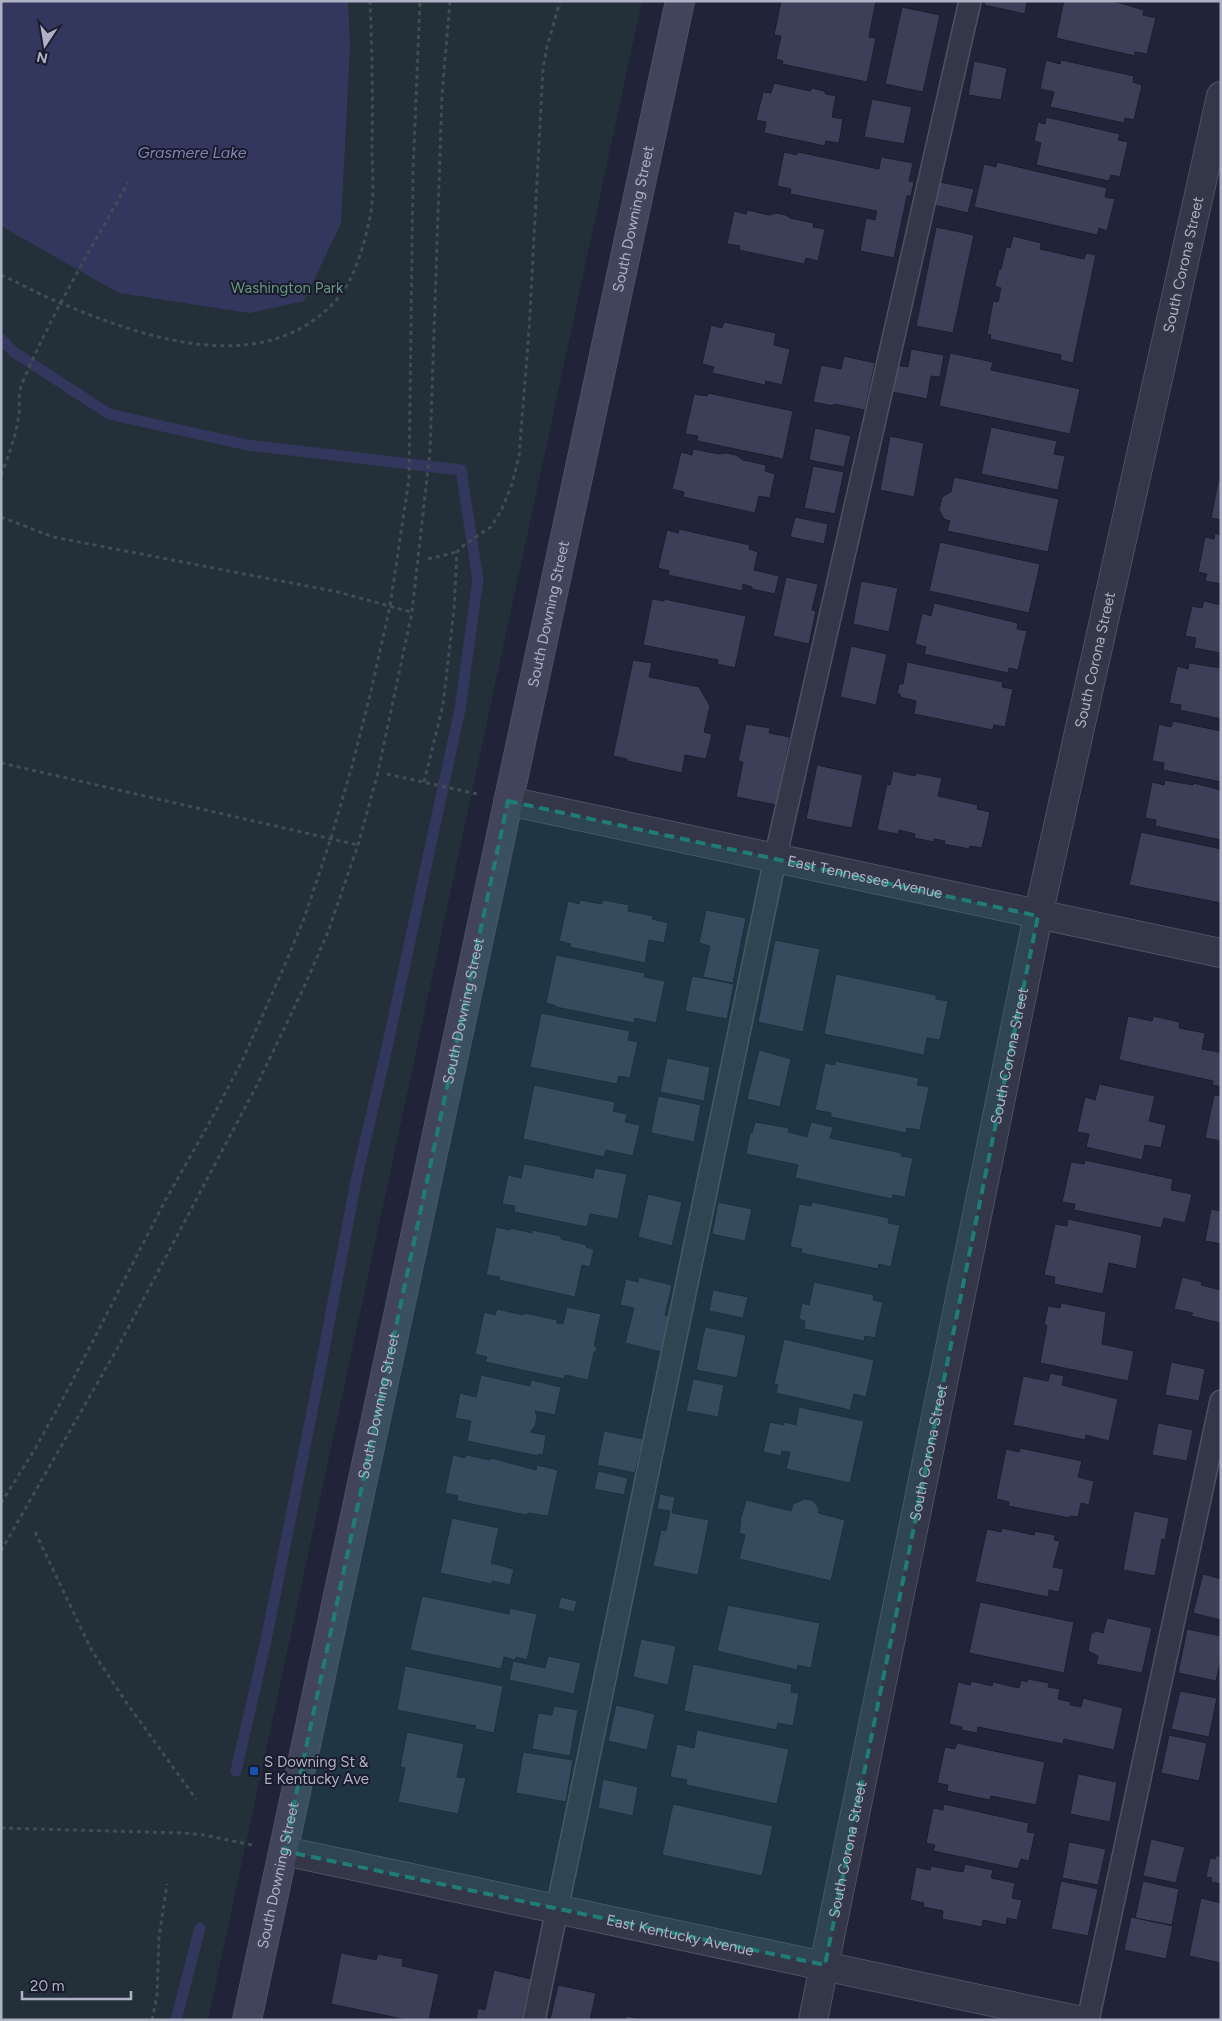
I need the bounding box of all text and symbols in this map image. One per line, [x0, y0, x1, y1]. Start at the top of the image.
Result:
north arrow [20, 20, 70, 70]
text: N [35, 48, 49, 67]
water label: Grasmere Lake [137, 143, 247, 162]
street label: South Downing Street [609, 144, 658, 294]
street label: South Corona Street [1159, 195, 1207, 335]
park label: Washington Park [231, 279, 344, 297]
street label: South Downing Street [524, 539, 573, 689]
street label: South Corona Street [1071, 590, 1119, 730]
street label: East Tennessee Avenue [786, 852, 944, 902]
street label: South Downing Street [439, 936, 488, 1086]
street label: South Corona Street [987, 986, 1032, 1126]
street label: South Downing Street [354, 1331, 403, 1481]
street label: South Corona Street [906, 1382, 951, 1523]
place label: S Downing St & E Kentucky Ave [264, 1753, 369, 1788]
marker: S Downing St & E Kentucky Ave [248, 1765, 260, 1777]
street label: South Corona Street [825, 1779, 871, 1919]
street label: South Downing Street [254, 1800, 303, 1950]
street label: East Kentucky Avenue [605, 1911, 756, 1960]
scale bar [22, 1968, 131, 2000]
text: 20 m [30, 1977, 64, 1995]

